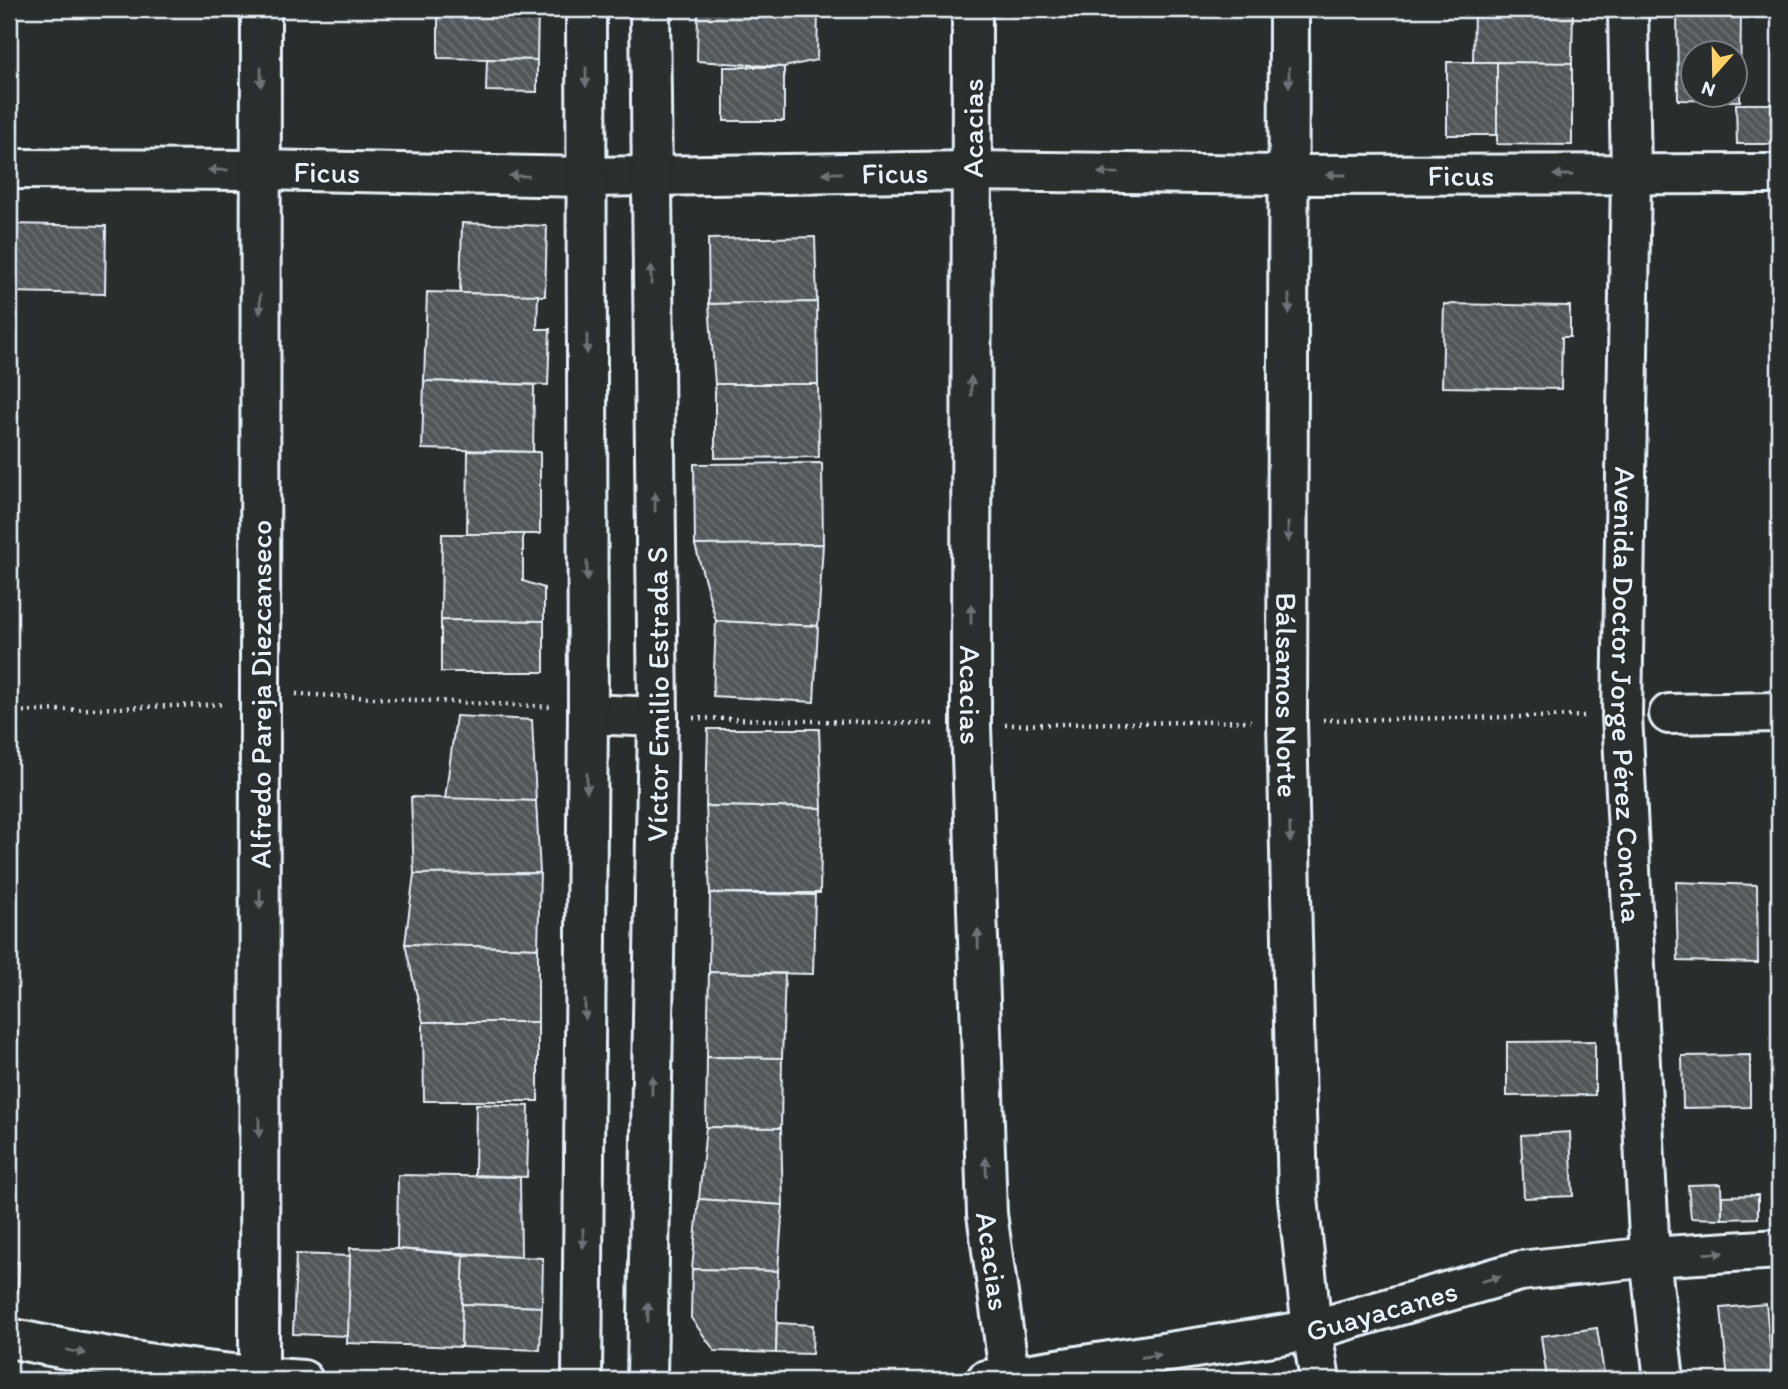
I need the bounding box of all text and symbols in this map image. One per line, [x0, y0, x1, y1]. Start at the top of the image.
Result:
north arrow [1680, 38, 1750, 108]
one-way arrow [255, 66, 267, 88]
one-way arrow [580, 66, 592, 88]
one-way arrow [1283, 66, 1295, 88]
text: N [1698, 77, 1718, 103]
street label: Acacias [954, 78, 991, 178]
street label: Ficus [293, 152, 361, 191]
street label: Ficus [861, 153, 929, 191]
street label: Ficus [1427, 156, 1494, 193]
one-way arrow [206, 164, 228, 176]
one-way arrow [820, 167, 842, 179]
one-way arrow [1097, 167, 1119, 178]
one-way arrow [1324, 169, 1346, 181]
one-way arrow [1552, 169, 1574, 181]
one-way arrow [507, 170, 529, 182]
one-way arrow [645, 263, 657, 285]
one-way arrow [254, 294, 266, 316]
one-way arrow [1283, 294, 1295, 316]
one-way arrow [581, 333, 593, 355]
one-way arrow [965, 375, 977, 397]
street label: Avenida Doctor Jorge Pérez Concha [1603, 466, 1651, 924]
one-way arrow [649, 491, 660, 513]
street label: Alfredo Pareja Diezcanseco [241, 519, 279, 869]
one-way arrow [1282, 521, 1294, 543]
street label: Víctor Emilio Estrada S [637, 546, 677, 842]
one-way arrow [582, 560, 593, 582]
street label: Bálsamos Norte [1268, 592, 1307, 798]
one-way arrow [965, 603, 977, 625]
street label: Acacias [952, 645, 990, 745]
one-way arrow [581, 772, 593, 794]
one-way arrow [1284, 822, 1295, 844]
one-way arrow [254, 889, 265, 911]
one-way arrow [973, 928, 984, 950]
one-way arrow [579, 999, 591, 1021]
one-way arrow [646, 1073, 658, 1095]
one-way arrow [253, 1116, 265, 1138]
one-way arrow [980, 1155, 991, 1177]
street label: Acacias [968, 1210, 1019, 1313]
one-way arrow [577, 1227, 589, 1249]
one-way arrow [1704, 1247, 1726, 1258]
street label: Guayacanes [1302, 1271, 1461, 1349]
one-way arrow [1480, 1273, 1502, 1284]
one-way arrow [642, 1301, 654, 1323]
one-way arrow [65, 1346, 87, 1357]
one-way arrow [1140, 1350, 1162, 1361]

